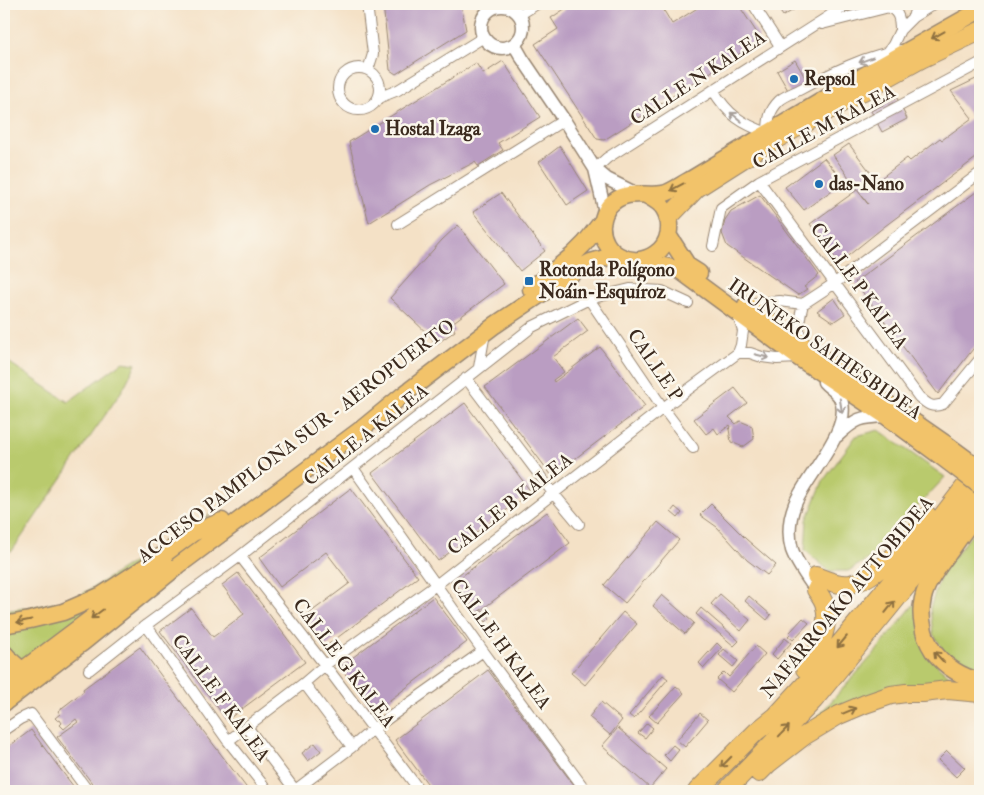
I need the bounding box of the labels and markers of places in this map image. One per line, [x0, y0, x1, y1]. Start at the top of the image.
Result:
place label: Repsol [804, 67, 856, 92]
marker: Repsol [788, 73, 800, 85]
place label: Hostal Izaga [385, 117, 482, 142]
marker: Hostal Izaga [369, 123, 381, 135]
place label: das-Nano [829, 172, 904, 196]
marker: das-Nano [813, 178, 825, 190]
place label: Rotonda Polígono Noáin-Esquíroz [538, 258, 675, 305]
marker: Rotonda Polígono Noáin-Esquíroz [523, 275, 535, 287]

